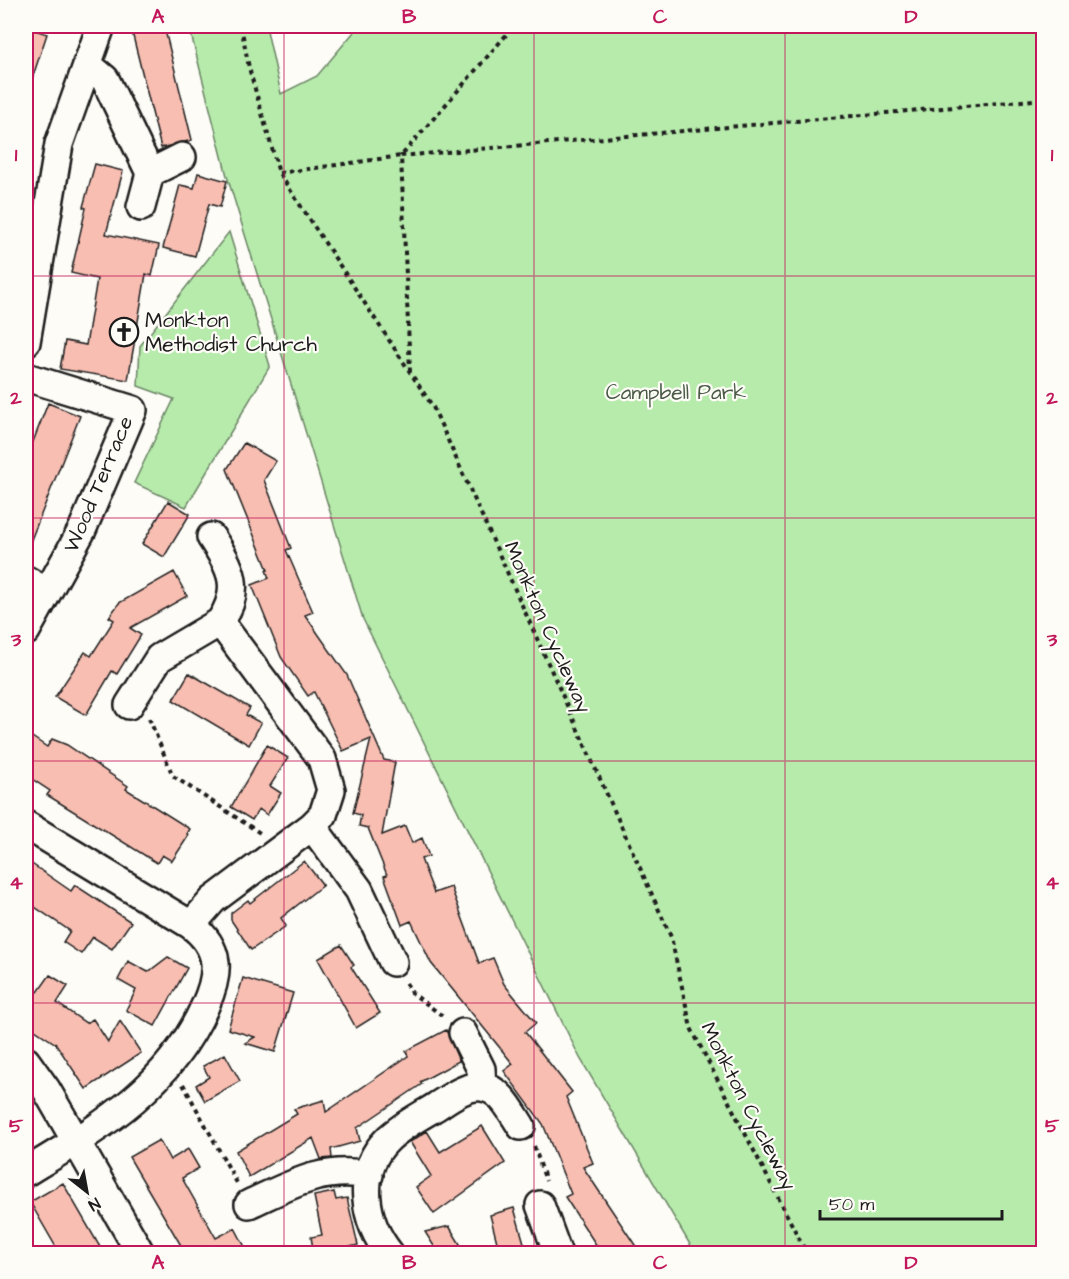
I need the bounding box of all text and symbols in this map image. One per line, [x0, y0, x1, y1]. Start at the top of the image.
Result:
text: A [152, 3, 165, 31]
text: B [402, 3, 417, 31]
text: C [653, 3, 668, 31]
text: D [905, 3, 918, 31]
text: 1 [15, 141, 18, 169]
text: 1 [1051, 141, 1054, 169]
place label: Monkton Methodist Church [145, 306, 318, 359]
church icon: Monkton Methodist Church [108, 316, 140, 348]
park label: Campbell Park [606, 378, 746, 408]
text: 2 [9, 384, 22, 412]
text: 2 [1045, 384, 1058, 412]
street label: Wood Terrace [57, 412, 140, 557]
street label: Monkton Cycleway [495, 537, 599, 719]
text: 3 [10, 626, 22, 654]
text: 3 [1046, 626, 1058, 654]
text: 4 [9, 869, 23, 897]
text: 4 [1045, 869, 1059, 897]
street label: Monkton Cycleway [692, 1017, 804, 1197]
text: 5 [9, 1112, 24, 1140]
text: 5 [1045, 1112, 1060, 1140]
north arrow [57, 1162, 117, 1222]
scale bar [820, 1183, 1002, 1221]
text: N [84, 1192, 104, 1216]
text: 50 m [829, 1192, 874, 1217]
text: A [152, 1249, 165, 1277]
text: B [402, 1249, 417, 1277]
text: C [653, 1249, 668, 1277]
text: D [905, 1249, 918, 1277]

